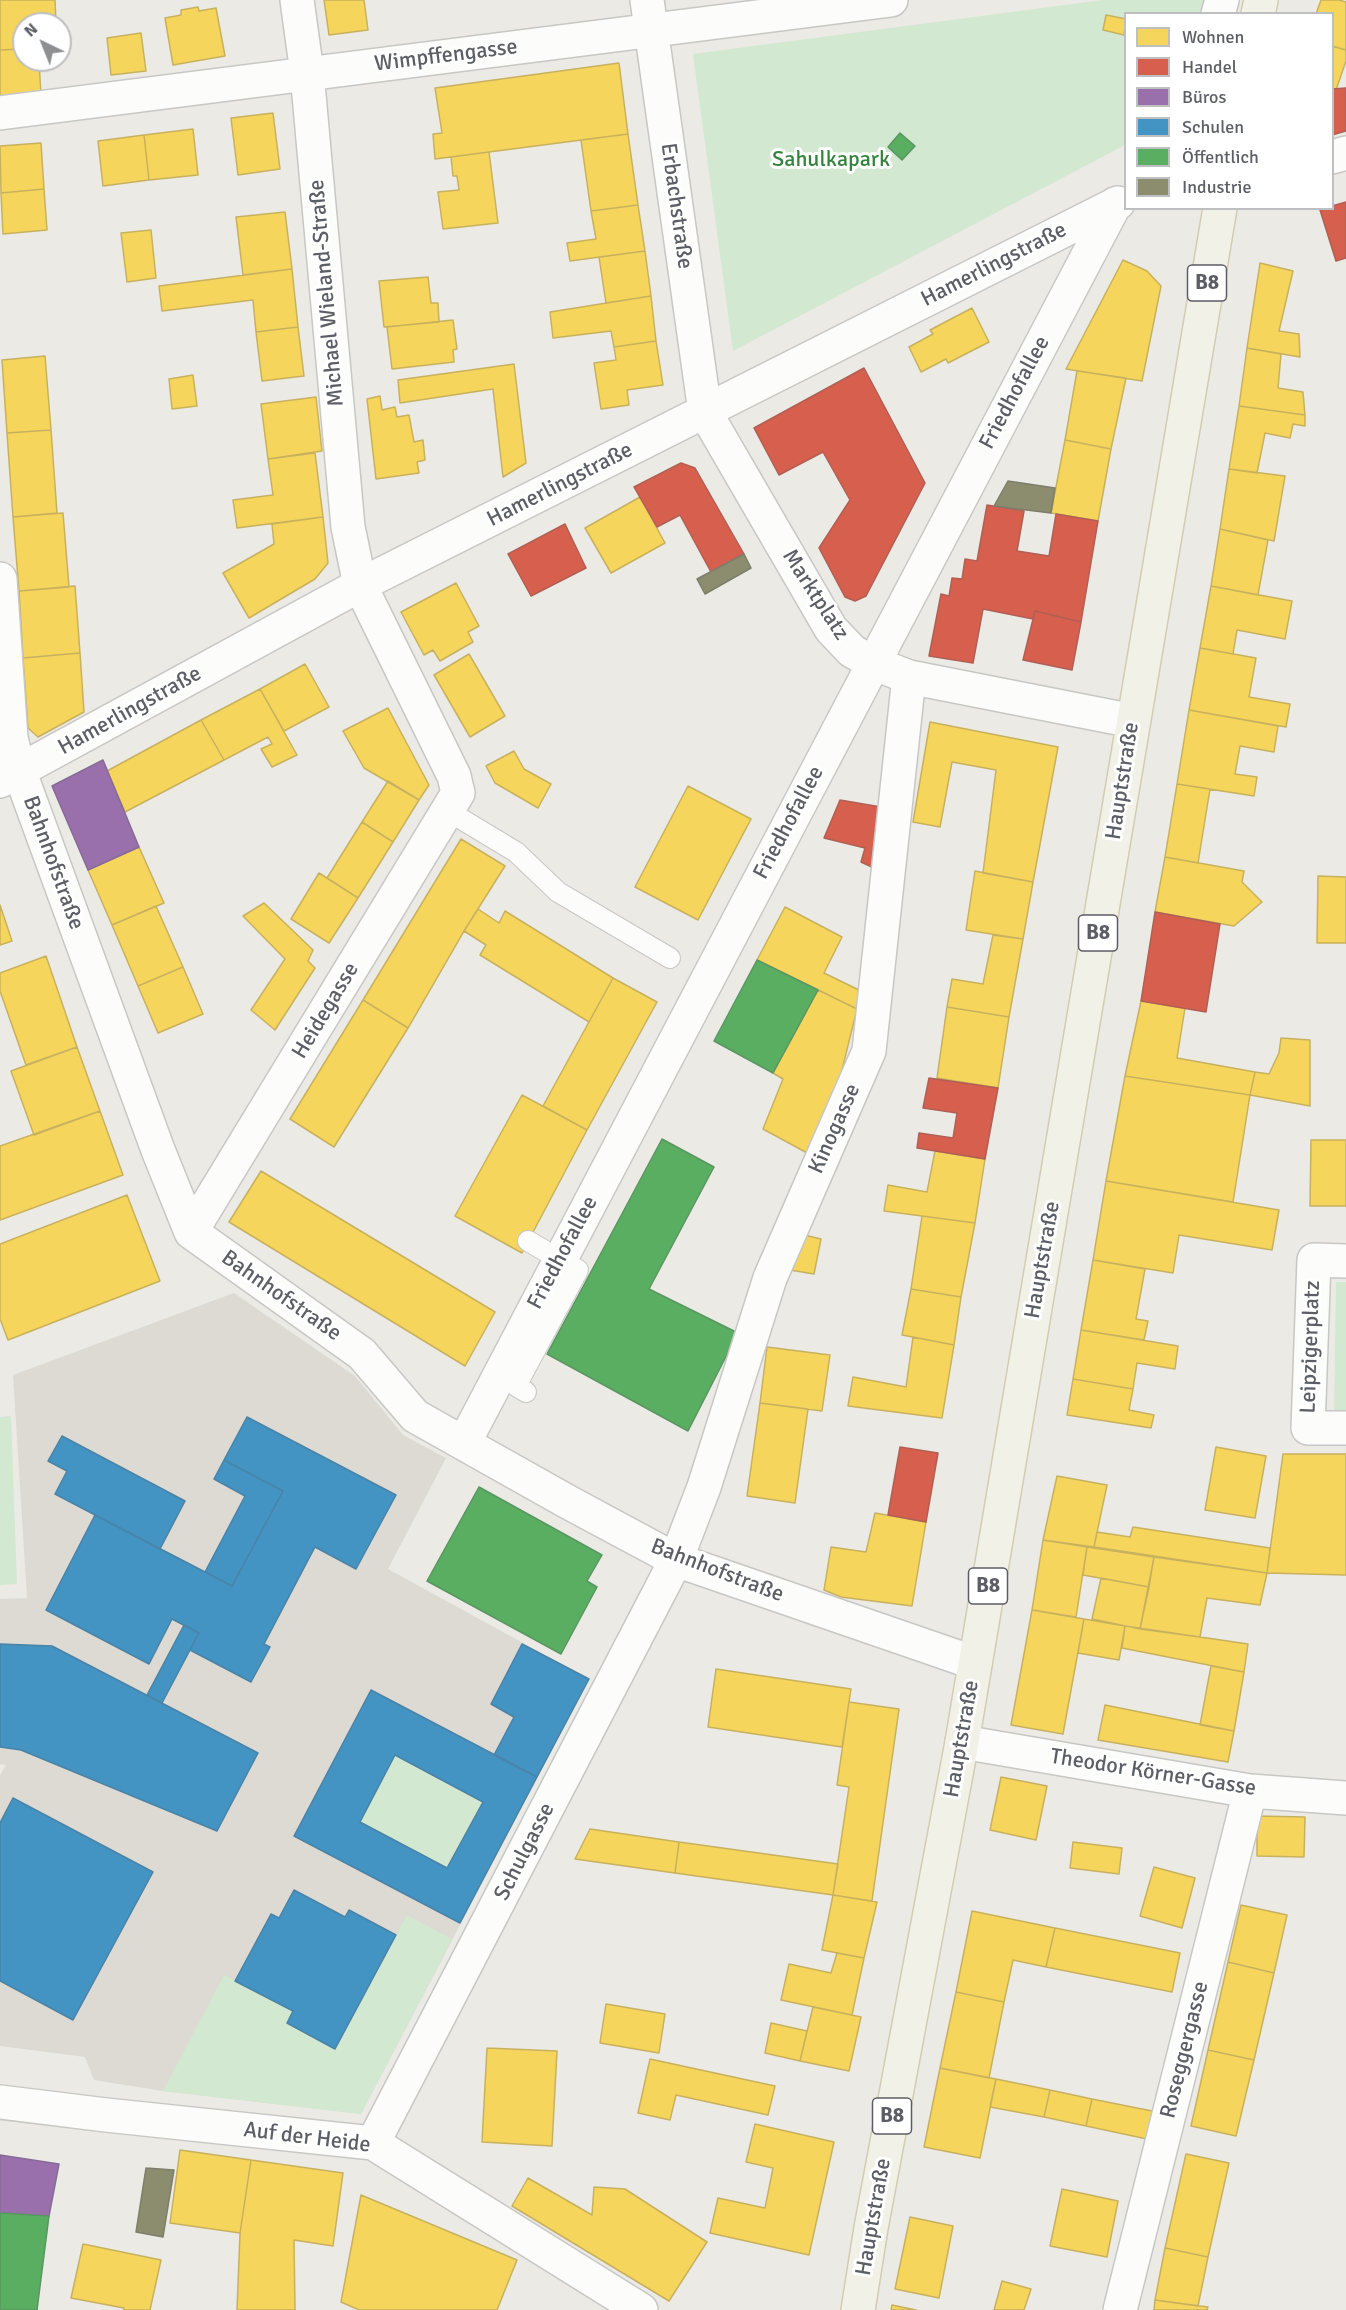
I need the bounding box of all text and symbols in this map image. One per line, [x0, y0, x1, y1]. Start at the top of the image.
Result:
north arrow [12, 12, 72, 72]
legend [1124, 12, 1334, 210]
text: N [20, 19, 42, 41]
text: Wohnen [1182, 26, 1244, 48]
street label: Wimpffengasse [373, 34, 519, 78]
text: Handel [1182, 56, 1237, 78]
text: Büros [1182, 86, 1226, 108]
text: Schulen [1182, 116, 1244, 138]
street label: Erbachstraße [654, 141, 698, 271]
text: Öffentlich [1182, 146, 1259, 168]
park label: Sahulkapark [772, 147, 890, 173]
text: Industrie [1182, 176, 1252, 198]
street label: Michael Wieland-Straße [304, 178, 350, 408]
street label: Hamerlingstraße [917, 217, 1071, 313]
road number: B8 [1188, 265, 1226, 301]
street label: Friedhofallee [974, 332, 1056, 454]
street label: Hamerlingstraße [483, 437, 637, 533]
street label: Marktplatz [776, 545, 854, 645]
street label: Hamerlingstraße [54, 661, 206, 761]
street label: Hauptstraße [1101, 720, 1145, 842]
street label: Friedhofallee [748, 762, 830, 884]
street label: Bahnhofstraße [17, 793, 89, 933]
road number: B8 [1078, 915, 1118, 951]
street label: Heidegasse [287, 958, 365, 1064]
street label: Kinogasse [804, 1080, 866, 1178]
street label: Friedhofallee [522, 1192, 604, 1314]
street label: Hauptstraße [1020, 1199, 1066, 1321]
street label: Bahnhofstraße [216, 1245, 346, 1347]
street label: Leipzigerplatz [1295, 1280, 1327, 1414]
street label: Bahnhofstraße [647, 1534, 787, 1608]
road number: B8 [968, 1568, 1008, 1604]
street label: Hauptstraße [939, 1678, 985, 1800]
street label: Theodor Körner-Gasse [1048, 1744, 1258, 1802]
street label: Schulgasse [489, 1799, 561, 1905]
street label: Roseggergasse [1155, 1979, 1215, 2121]
road number: B8 [872, 2098, 912, 2134]
street label: Auf der Heide [242, 2117, 372, 2159]
street label: Hauptstraße [851, 2156, 897, 2278]

